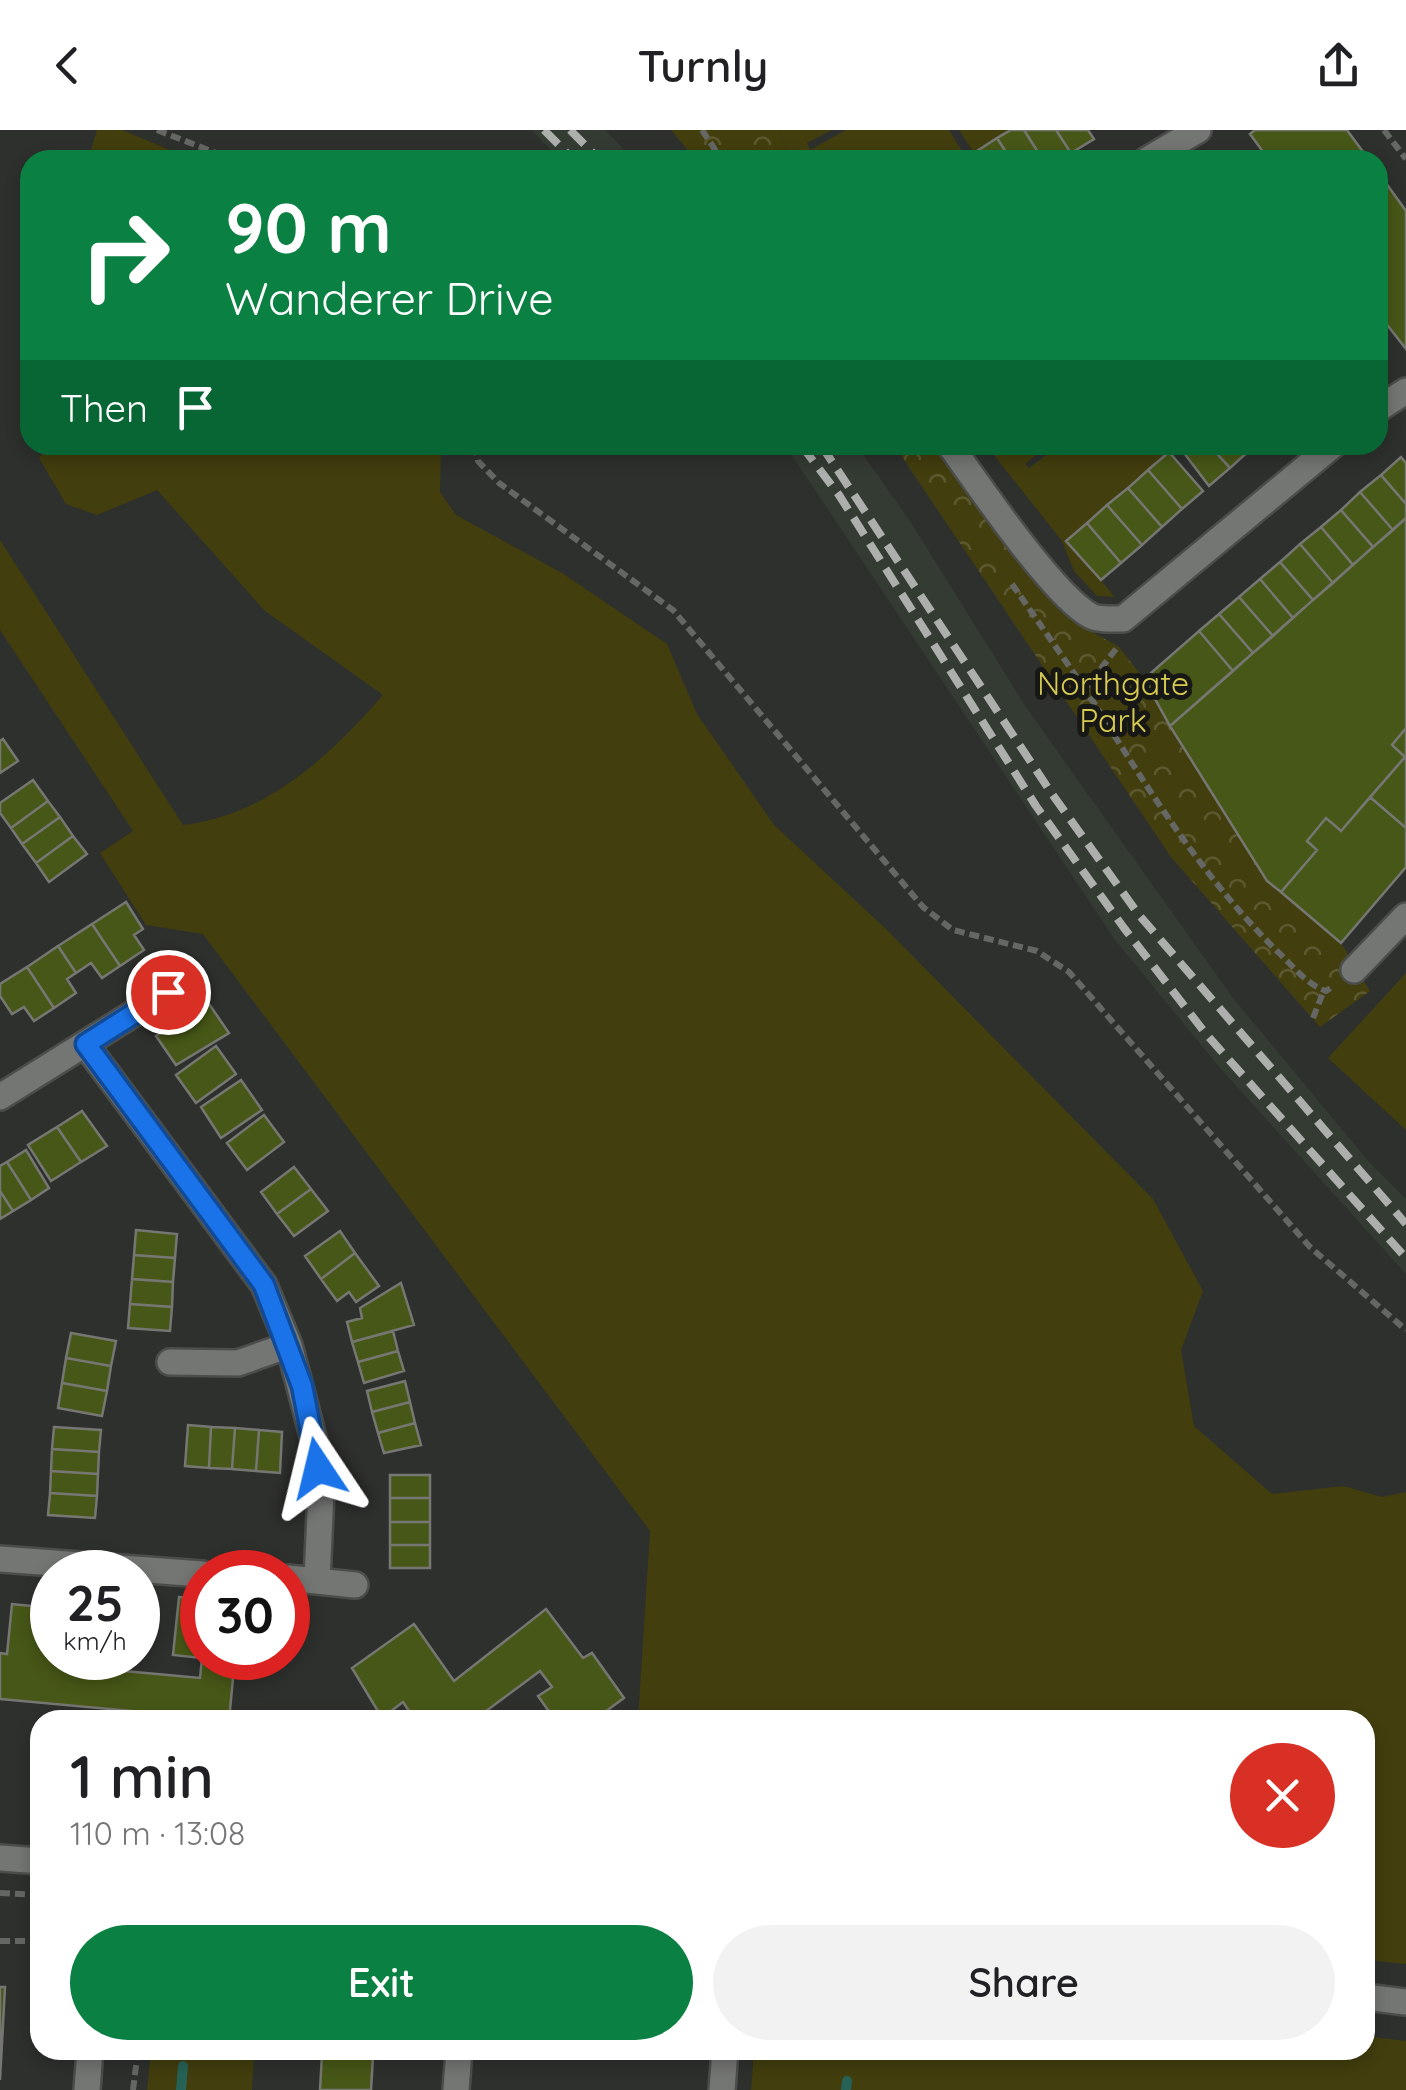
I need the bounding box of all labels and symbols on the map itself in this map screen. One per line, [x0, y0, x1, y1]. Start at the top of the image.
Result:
park label: Northgate Park [1037, 663, 1189, 740]
pin [126, 950, 211, 1035]
position arrow [266, 1416, 370, 1520]
speed limit sign: 30 [180, 1550, 310, 1680]

